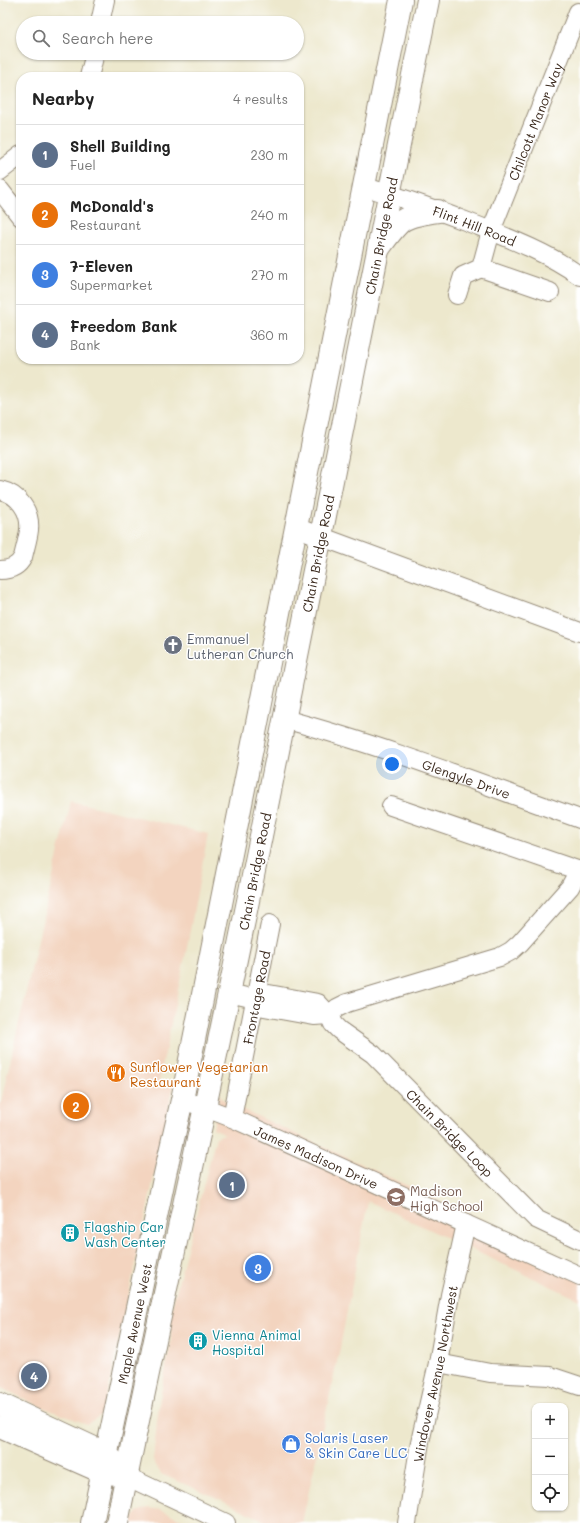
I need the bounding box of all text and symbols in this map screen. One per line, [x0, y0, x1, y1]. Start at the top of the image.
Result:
search box [16, 16, 304, 60]
icon: search [30, 27, 52, 49]
text: Search here [62, 28, 153, 48]
street label: Chilcott Manor Way [504, 60, 566, 183]
text: Nearby [32, 87, 94, 109]
text: 4 results [233, 90, 288, 107]
text: Shell Building [70, 136, 171, 156]
text: 1 [42, 146, 48, 163]
text: 230 m [251, 146, 288, 163]
text: Fuel [70, 156, 96, 173]
street label: Chain Bridge Road [360, 176, 400, 296]
text: McDonald's [70, 196, 154, 216]
street label: Flint Hill Road [431, 201, 519, 249]
text: 2 [41, 206, 49, 223]
text: 240 m [251, 206, 288, 223]
text: Restaurant [70, 216, 141, 233]
text: 7-Eleven [70, 256, 133, 276]
text: 3 [41, 266, 49, 283]
text: 270 m [251, 266, 288, 283]
text: Supermarket [70, 276, 153, 293]
text: Freedom Bank [70, 316, 177, 336]
text: 4 [41, 326, 49, 343]
text: 360 m [250, 326, 288, 343]
text: Bank [70, 336, 100, 353]
street label: Chain Bridge Road [297, 493, 337, 613]
place label: Emmanuel Lutheran Church [187, 630, 293, 662]
church icon: Emmanuel Lutheran Church [162, 634, 184, 656]
your location [382, 754, 402, 774]
street label: Glengyle Drive [420, 755, 513, 802]
street label: Chain Bridge Road [234, 811, 274, 931]
street label: Frontage Road [238, 949, 273, 1045]
place label: Sunflower Vegetarian Restaurant [130, 1058, 268, 1090]
restaurant icon: Sunflower Vegetarian Restaurant [105, 1062, 127, 1084]
street label: Chain Bridge Loop [403, 1085, 498, 1180]
pin: 2 [63, 1091, 89, 1121]
street label: James Madison Drive [252, 1121, 381, 1192]
pin: 1 [219, 1170, 245, 1200]
place label: Madison High School [410, 1182, 483, 1214]
school or university icon: Madison High School [385, 1186, 407, 1208]
place label: Flagship Car Wash Center [84, 1218, 166, 1250]
building icon: Flagship Car Wash Center [59, 1222, 81, 1244]
pin: 3 [245, 1253, 271, 1283]
street label: Maple Avenue West [113, 1261, 155, 1385]
street label: Windover Avenue Northwest [408, 1283, 461, 1463]
place label: Vienna Animal Hospital [212, 1326, 301, 1358]
building icon: Vienna Animal Hospital [187, 1330, 209, 1352]
pin: 4 [21, 1361, 47, 1391]
map controls [532, 1403, 568, 1511]
button: + [532, 1403, 568, 1439]
place label: Solaris Laser & Skin Care LLC [305, 1429, 407, 1461]
shop icon: Solaris Laser & Skin Care LLC [280, 1433, 302, 1455]
button: − [532, 1439, 568, 1475]
button: locate [532, 1475, 568, 1511]

